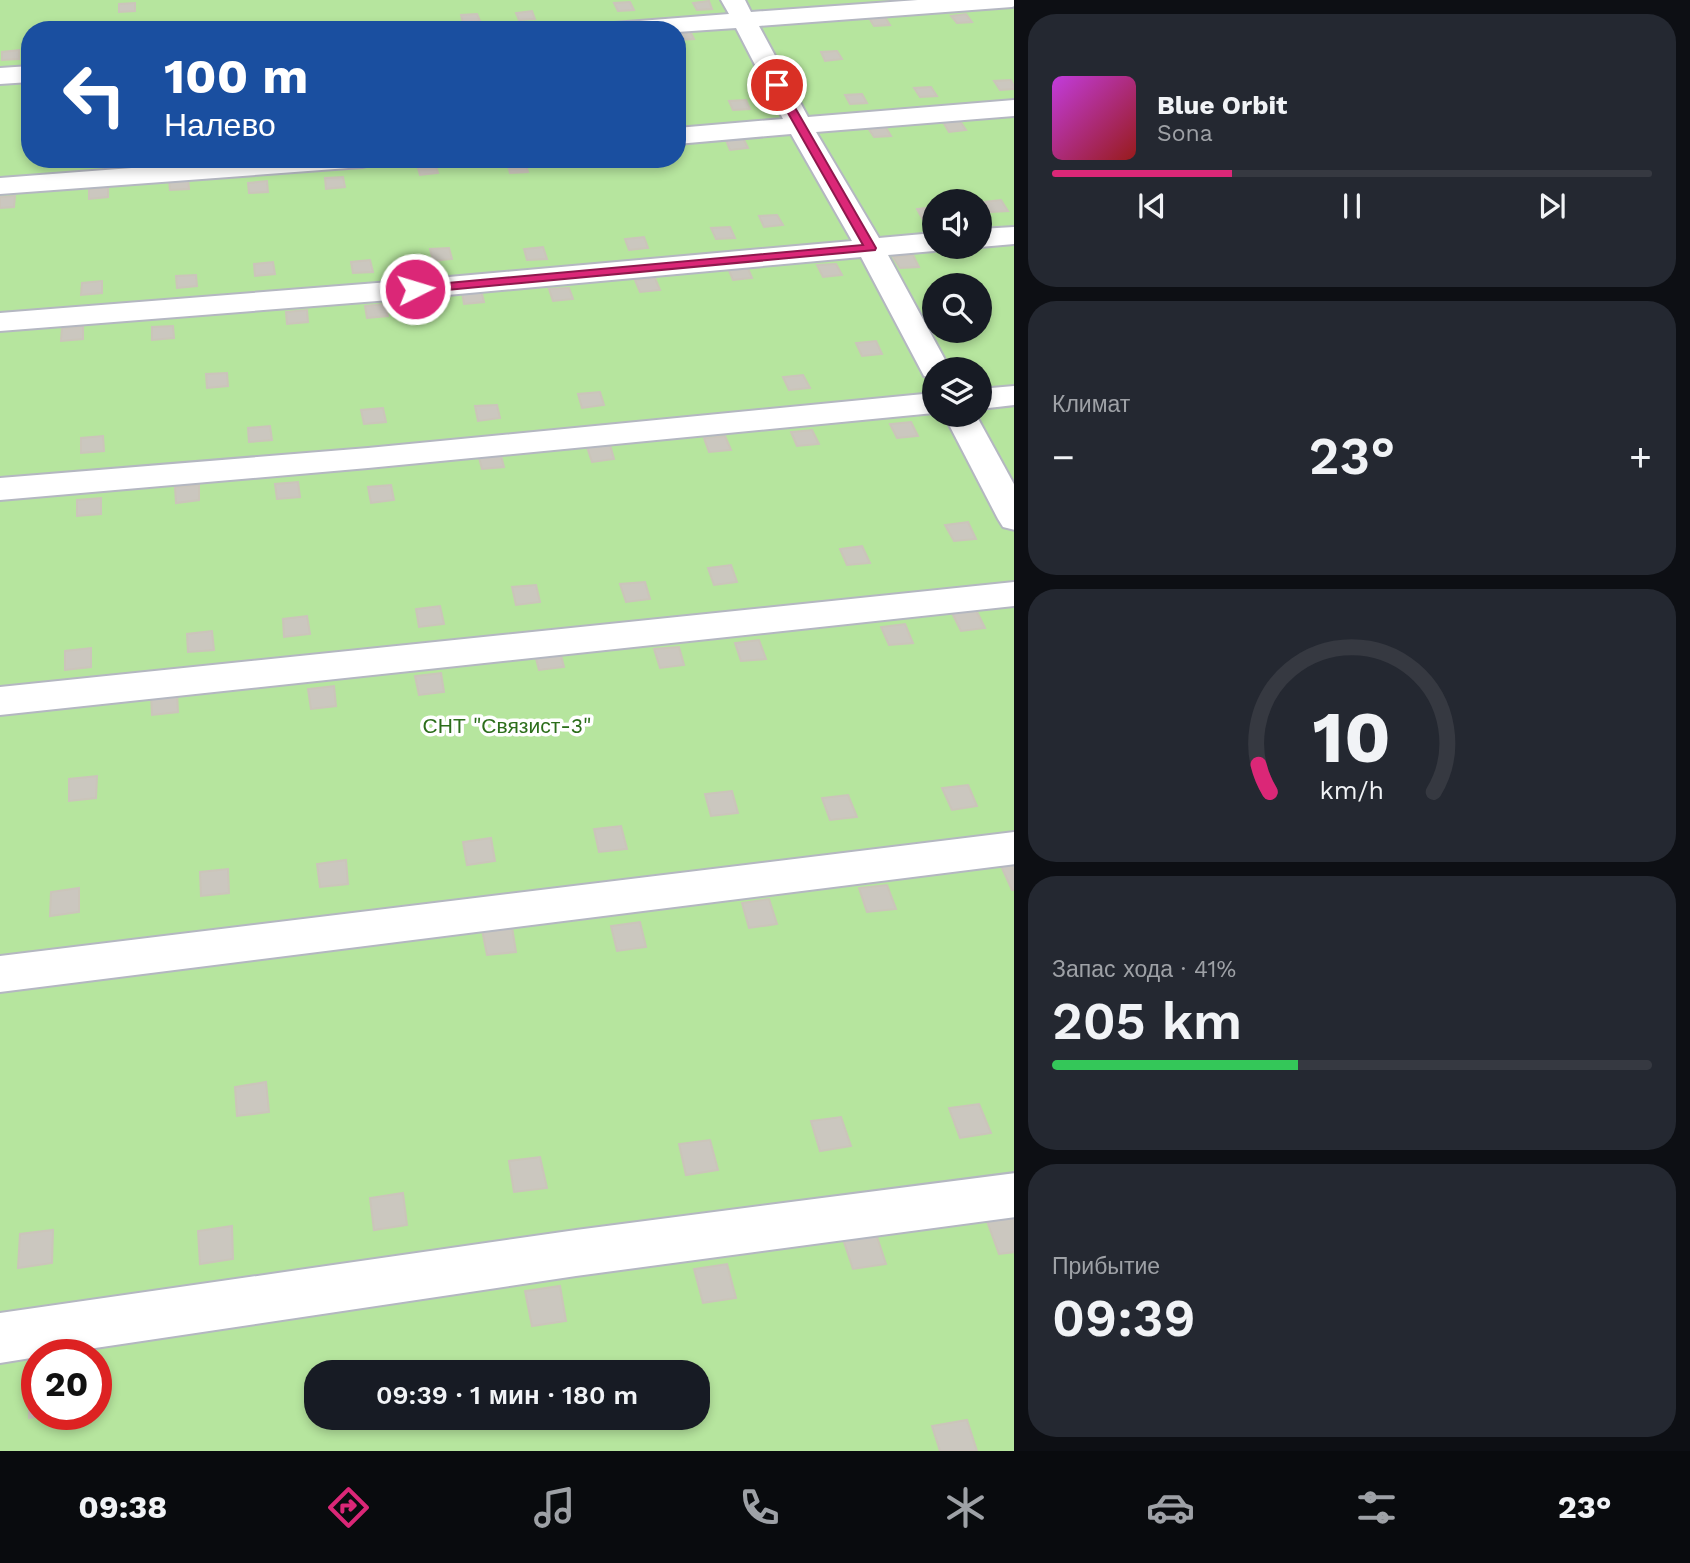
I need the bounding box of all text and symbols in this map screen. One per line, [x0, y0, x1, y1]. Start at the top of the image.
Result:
text: 100 m [164, 47, 308, 105]
icon: left [49, 49, 140, 140]
pin [747, 55, 807, 115]
icon: arrive [758, 66, 796, 104]
text: Blue Orbit [1157, 90, 1287, 120]
text: Налево [164, 106, 276, 144]
text: Sona [1157, 120, 1213, 147]
icon: previous [1133, 187, 1171, 225]
icon: pause [1333, 187, 1371, 225]
icon: next [1533, 187, 1571, 225]
map controls [922, 189, 992, 427]
button: sound [922, 189, 992, 259]
position arrow [378, 252, 452, 326]
button: search [922, 273, 992, 343]
button: layers [922, 357, 992, 427]
text: Климат [1052, 391, 1130, 418]
text: 23° [1309, 426, 1395, 487]
text: − [1052, 435, 1075, 479]
text: + [1629, 435, 1652, 479]
text: 10 [1313, 694, 1391, 780]
park label: СНТ "Связист-3" [423, 713, 591, 738]
text: km/h [1320, 775, 1384, 804]
text: Запас хода · 41% [1052, 956, 1236, 983]
text: 205 km [1052, 991, 1242, 1052]
text: Прибытие [1052, 1253, 1160, 1280]
text: 09:39 [1052, 1288, 1195, 1349]
speed limit sign: 20 [21, 1339, 112, 1430]
text: 09:39 · 1 мин · 180 m [376, 1380, 638, 1410]
icon: directions [324, 1483, 373, 1532]
icon: music [530, 1483, 579, 1532]
icon: phone [735, 1483, 784, 1532]
icon: climate [941, 1483, 990, 1532]
icon: car [1146, 1483, 1195, 1532]
icon: filters [1352, 1483, 1401, 1532]
text: 09:38 [78, 1488, 167, 1526]
text: 23° [1558, 1488, 1612, 1526]

